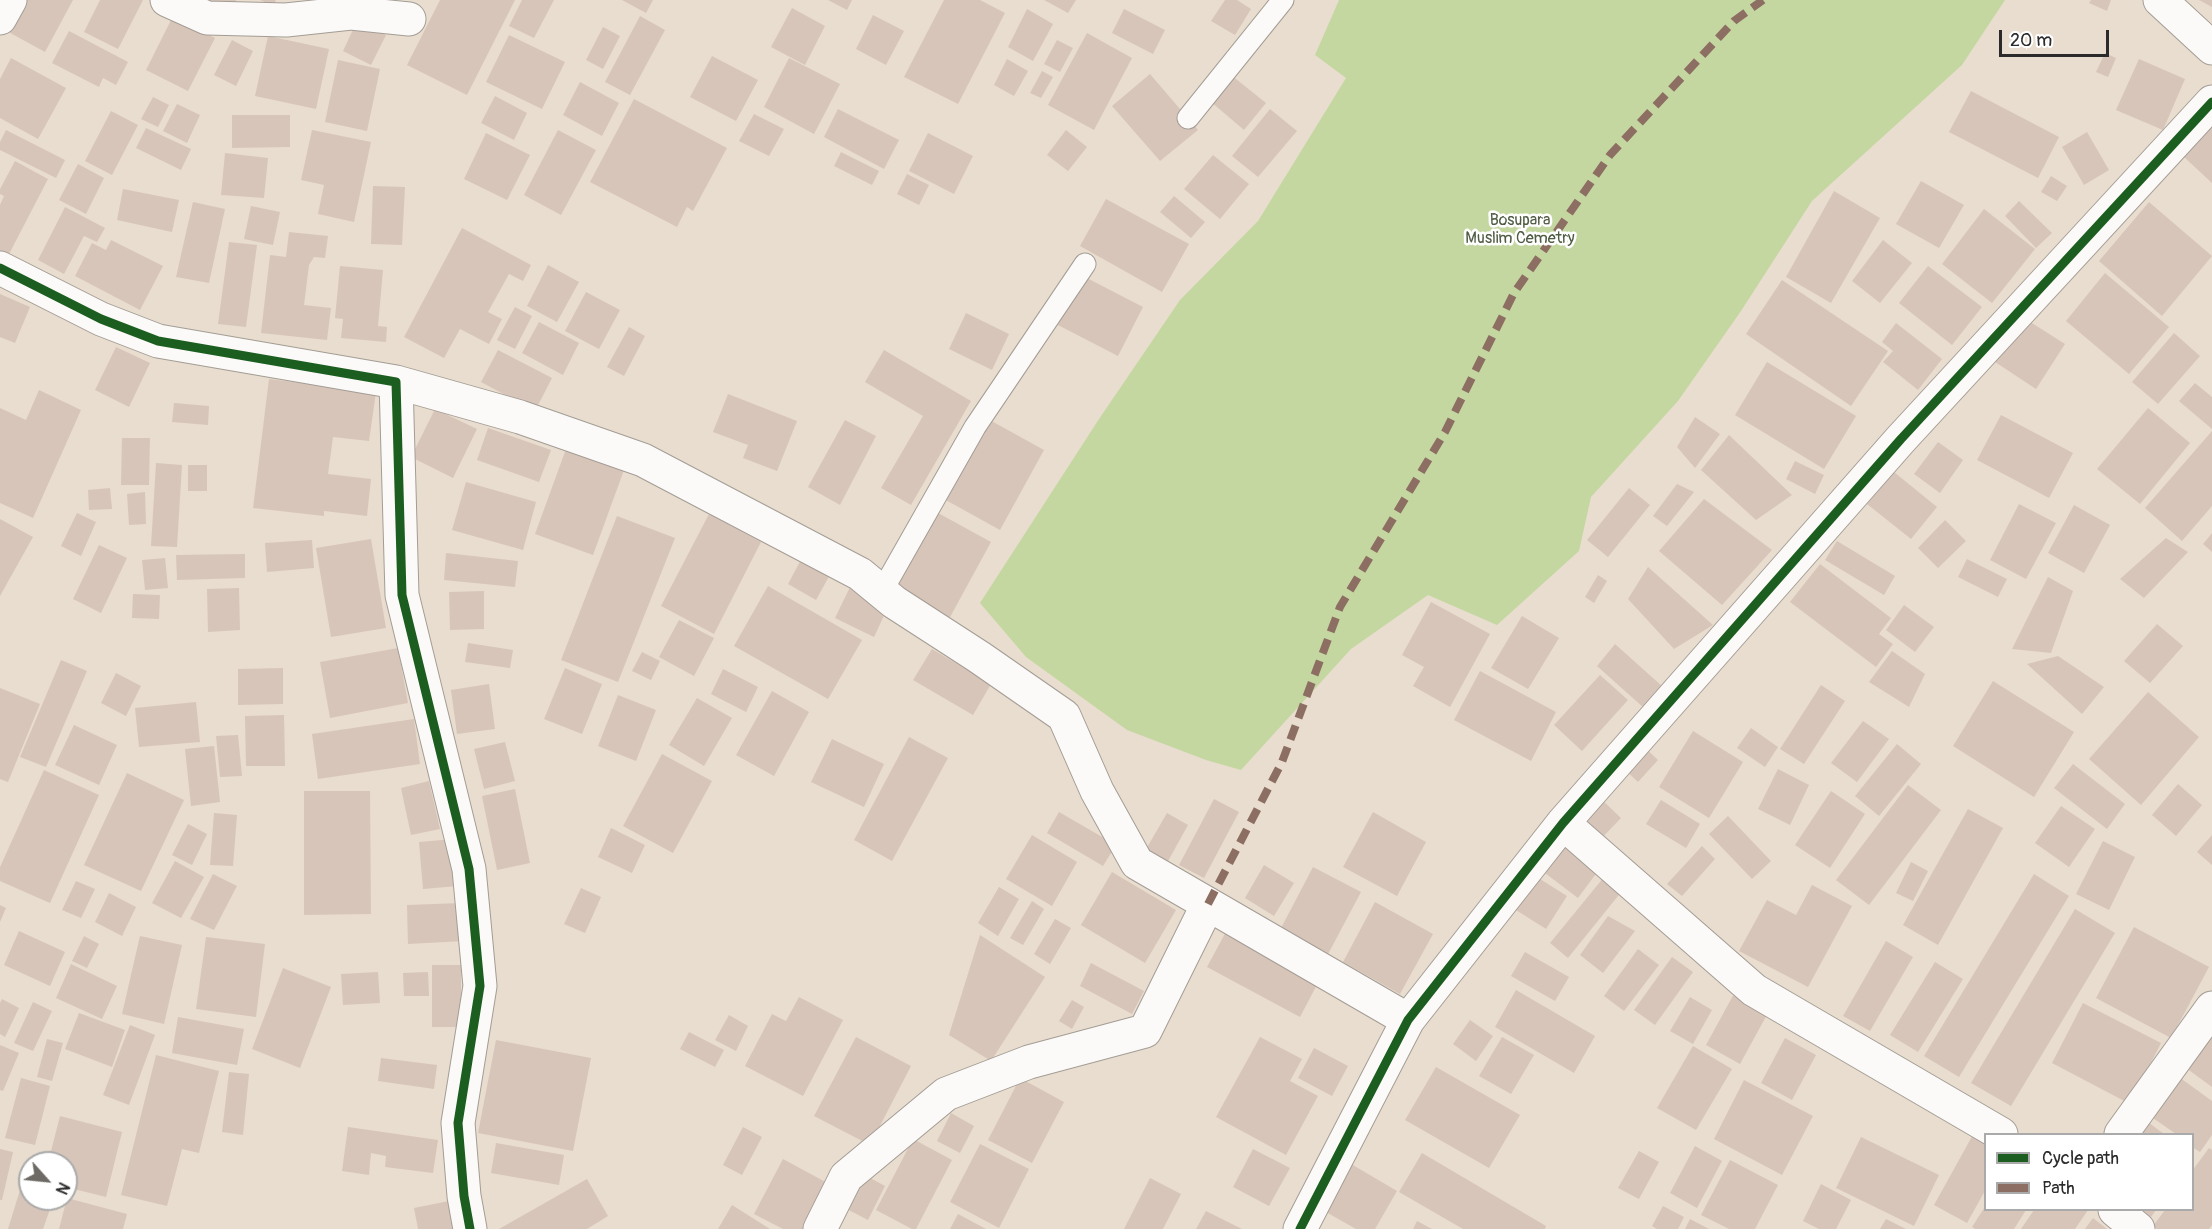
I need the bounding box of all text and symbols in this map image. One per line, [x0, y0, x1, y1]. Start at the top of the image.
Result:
scale bar [2002, 18, 2112, 56]
text: 20 m [2010, 29, 2052, 52]
park label: Bosupara Muslim Cemetry [1465, 211, 1575, 249]
legend [1984, 1133, 2194, 1211]
text: Cycle path [2042, 1147, 2119, 1170]
north arrow [18, 1151, 78, 1211]
text: Path [2042, 1177, 2075, 1200]
text: N [51, 1179, 74, 1198]

